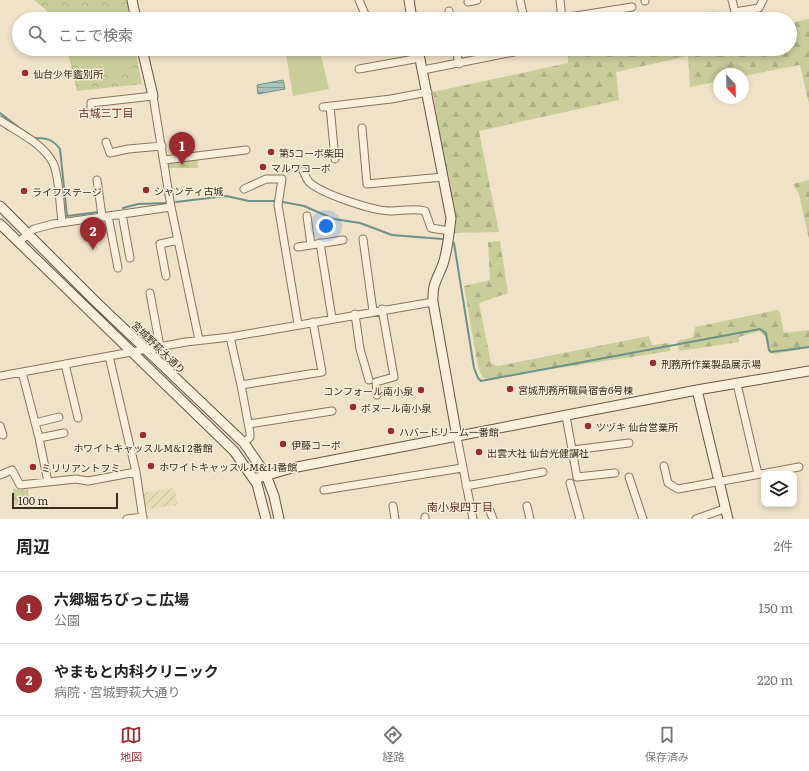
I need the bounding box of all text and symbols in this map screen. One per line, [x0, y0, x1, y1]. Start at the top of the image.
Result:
search box [12, 12, 797, 56]
icon: search [26, 23, 48, 45]
text: ここで検索 [58, 23, 133, 46]
place label: 仙台少年鑑別所 [33, 66, 103, 81]
marker: 仙台少年鑑別所 [20, 68, 30, 78]
north arrow [713, 68, 749, 104]
district label: 古城三丁目 [79, 104, 134, 120]
pin: 1 [169, 132, 195, 165]
place label: 第5コーポ柴田 [279, 145, 344, 160]
marker: 第5コーポ柴田 [266, 147, 276, 157]
place label: マルワコーポ [271, 160, 331, 175]
marker: マルワコーポ [258, 162, 268, 172]
place label: シャンティ古城 [154, 183, 223, 198]
place label: ライフステージ [32, 184, 102, 199]
marker: シャンティ古城 [141, 185, 151, 195]
marker: ライフステージ [19, 186, 29, 196]
your location [316, 216, 336, 236]
pin: 2 [80, 217, 106, 250]
street label: 宮城野萩大通り [129, 317, 189, 377]
place label: 刑務所作業製品展示場 [661, 356, 761, 371]
marker: 刑務所作業製品展示場 [648, 358, 658, 368]
place label: 宮城刑務所職員宿舎6号棟 [518, 382, 633, 397]
place label: コンフォール南小泉 [323, 383, 414, 398]
marker: 宮城刑務所職員宿舎6号棟 [505, 384, 515, 394]
marker: コンフォール南小泉 [416, 385, 426, 395]
place label: ボヌール南小泉 [361, 400, 432, 415]
marker: ボヌール南小泉 [348, 402, 358, 412]
place label: ツヅキ 仙台営業所 [596, 419, 678, 434]
marker: ツヅキ 仙台営業所 [583, 421, 593, 431]
place label: ハバードリーム一番館 [399, 424, 499, 439]
marker: ハバードリーム一番館 [386, 426, 396, 436]
marker: ホワイトキャッスルM&I 2番館 [138, 430, 148, 440]
place label: 伊藤コーポ [291, 437, 341, 452]
marker: 伊藤コーポ [278, 439, 288, 449]
place label: ホワイトキャッスルM&I 2番館 [73, 440, 213, 455]
place label: 出雲大社 仙台光健講社 [487, 445, 589, 460]
marker: 出雲大社 仙台光健講社 [474, 447, 484, 457]
place label: ホワイトキャッスルM&I 1番館 [159, 459, 297, 474]
place label: ミリリアントフミ [41, 460, 121, 475]
marker: ホワイトキャッスルM&I 1番館 [146, 461, 156, 471]
marker: ミリリアントフミ [28, 462, 38, 472]
map controls [761, 471, 797, 507]
button: layers [761, 471, 797, 507]
scale bar [12, 491, 118, 510]
text: 100 m [18, 492, 48, 508]
district label: 南小泉四丁目 [427, 498, 493, 514]
text: 周辺 [16, 533, 50, 558]
text: 2件 [773, 536, 793, 555]
text: 六郷堀ちびっこ広場 [54, 587, 189, 610]
text: 1 [26, 598, 32, 617]
text: 150 m [758, 598, 793, 617]
text: 公園 [54, 610, 80, 629]
text: やまもと内科クリニック [54, 659, 219, 682]
text: 2 [26, 670, 32, 689]
text: 220 m [757, 670, 793, 689]
text: 病院 · 宮城野萩大通り [54, 682, 181, 701]
tab: 地図 [120, 724, 142, 764]
tab: 経路 [382, 724, 404, 764]
tab: 保存済み [645, 724, 689, 764]

